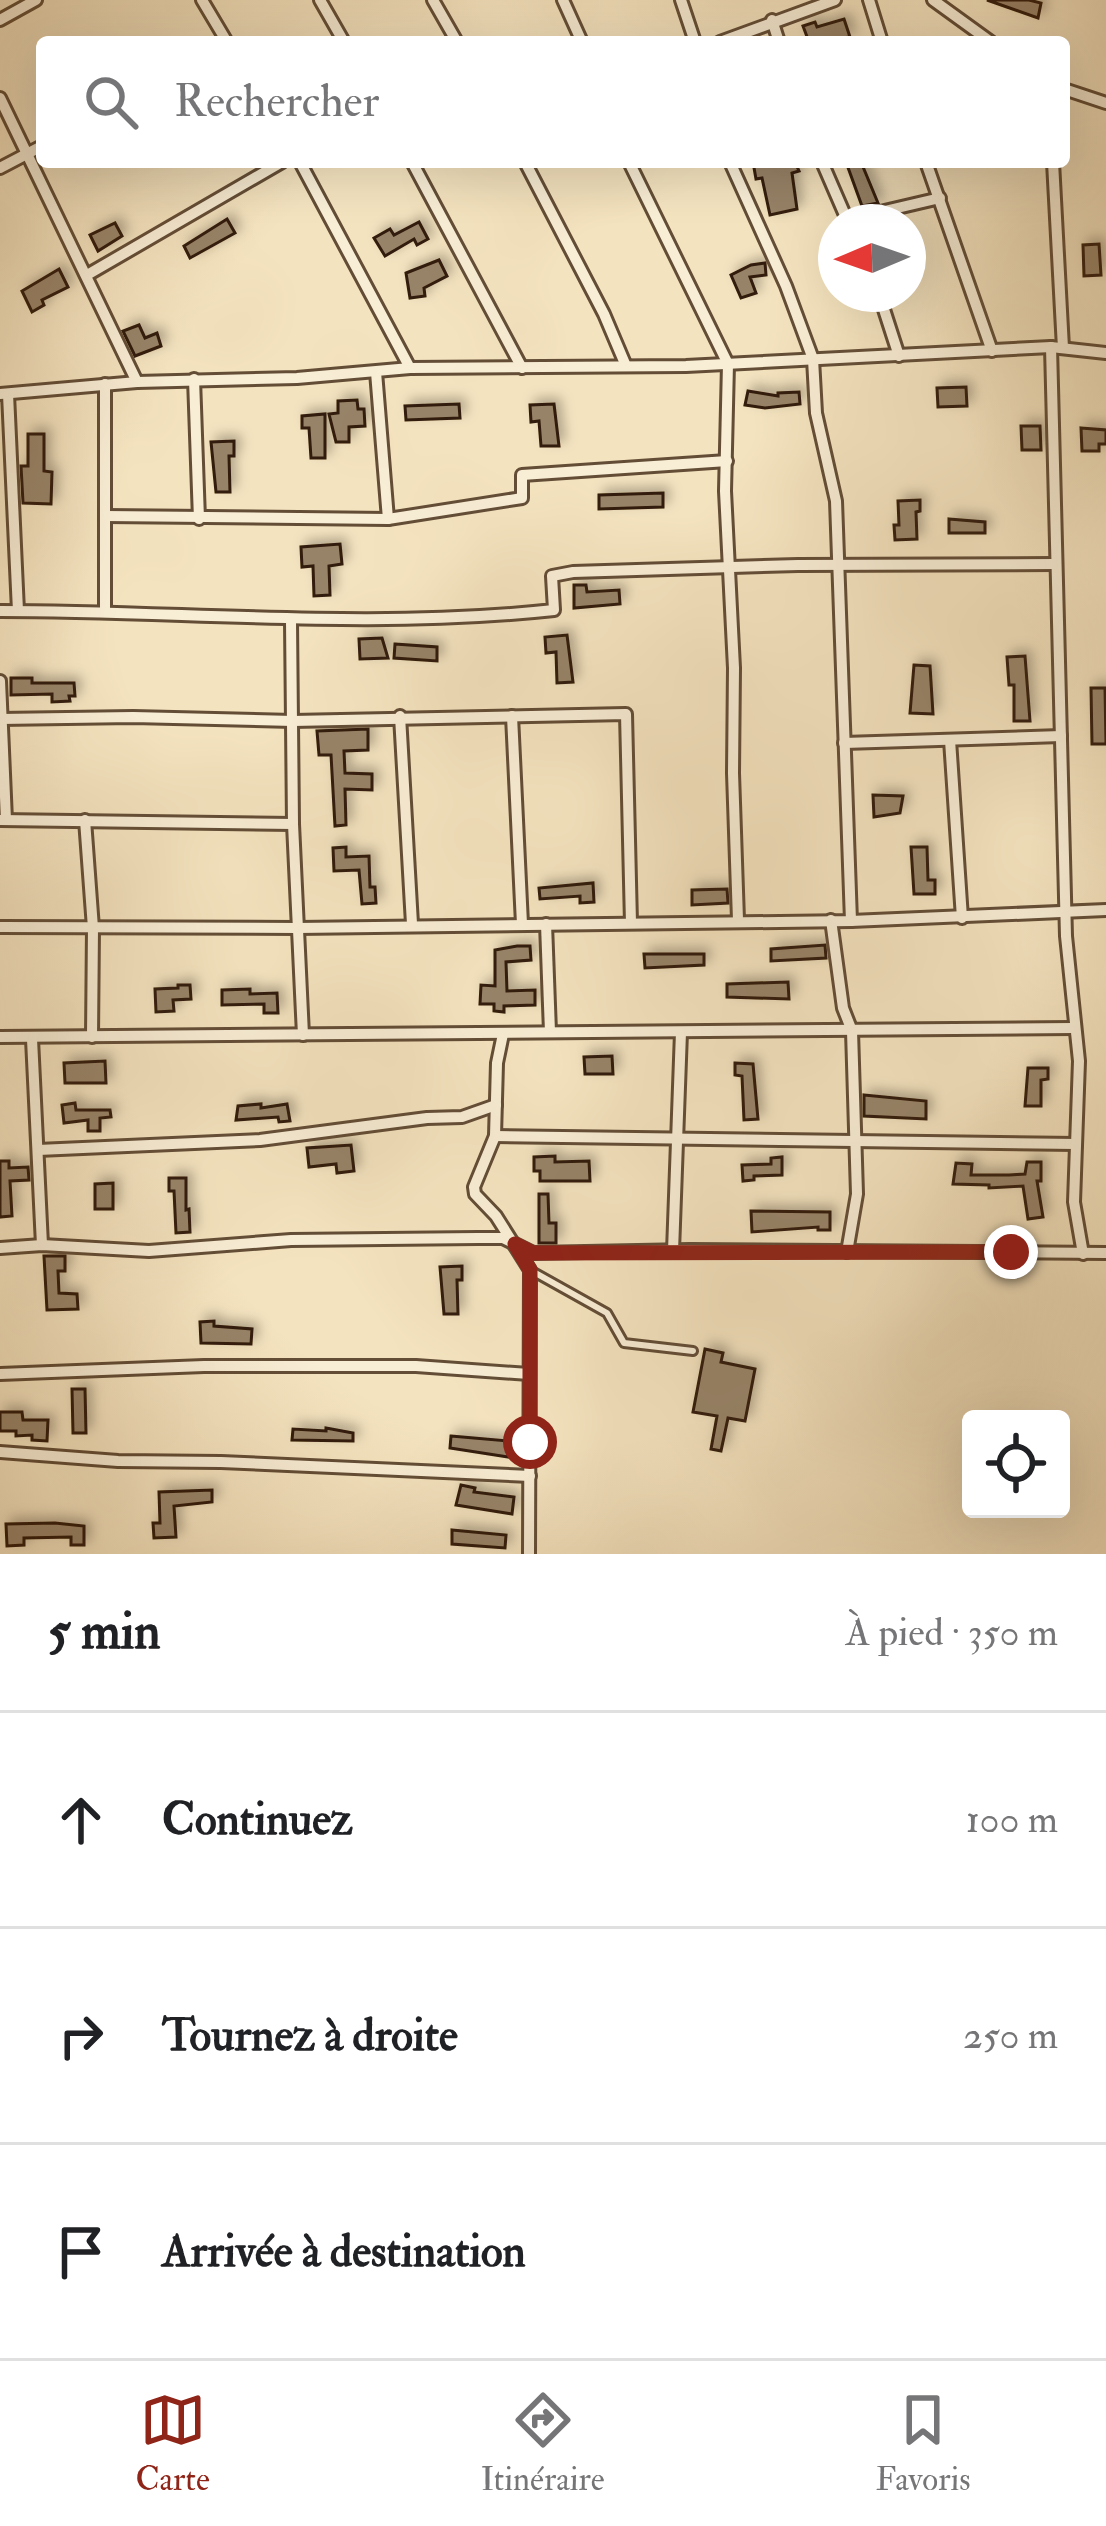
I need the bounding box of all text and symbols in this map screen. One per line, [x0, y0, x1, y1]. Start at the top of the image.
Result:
search box [36, 36, 1070, 168]
icon: search [78, 69, 144, 135]
text: Rechercher [174, 74, 379, 130]
north arrow [818, 204, 926, 312]
route end [984, 1225, 1038, 1279]
map controls [962, 1410, 1070, 1518]
button: locate [962, 1410, 1070, 1518]
route start [503, 1415, 557, 1469]
text: 5 min [48, 1600, 161, 1664]
text: À pied · 350 m [845, 1608, 1058, 1657]
icon: ahead [48, 1787, 114, 1853]
text: Continuez [162, 1792, 353, 1848]
text: 100 m [966, 1795, 1058, 1844]
icon: right [48, 2003, 114, 2069]
text: Tournez à droite [162, 2008, 458, 2064]
text: 250 m [963, 2011, 1058, 2060]
icon: arrive [48, 2219, 114, 2285]
text: Arrivée à destination [162, 2224, 526, 2280]
tab: Carte [135, 2387, 210, 2500]
tab: Itinéraire [481, 2387, 605, 2500]
tab: Favoris [875, 2387, 971, 2500]

